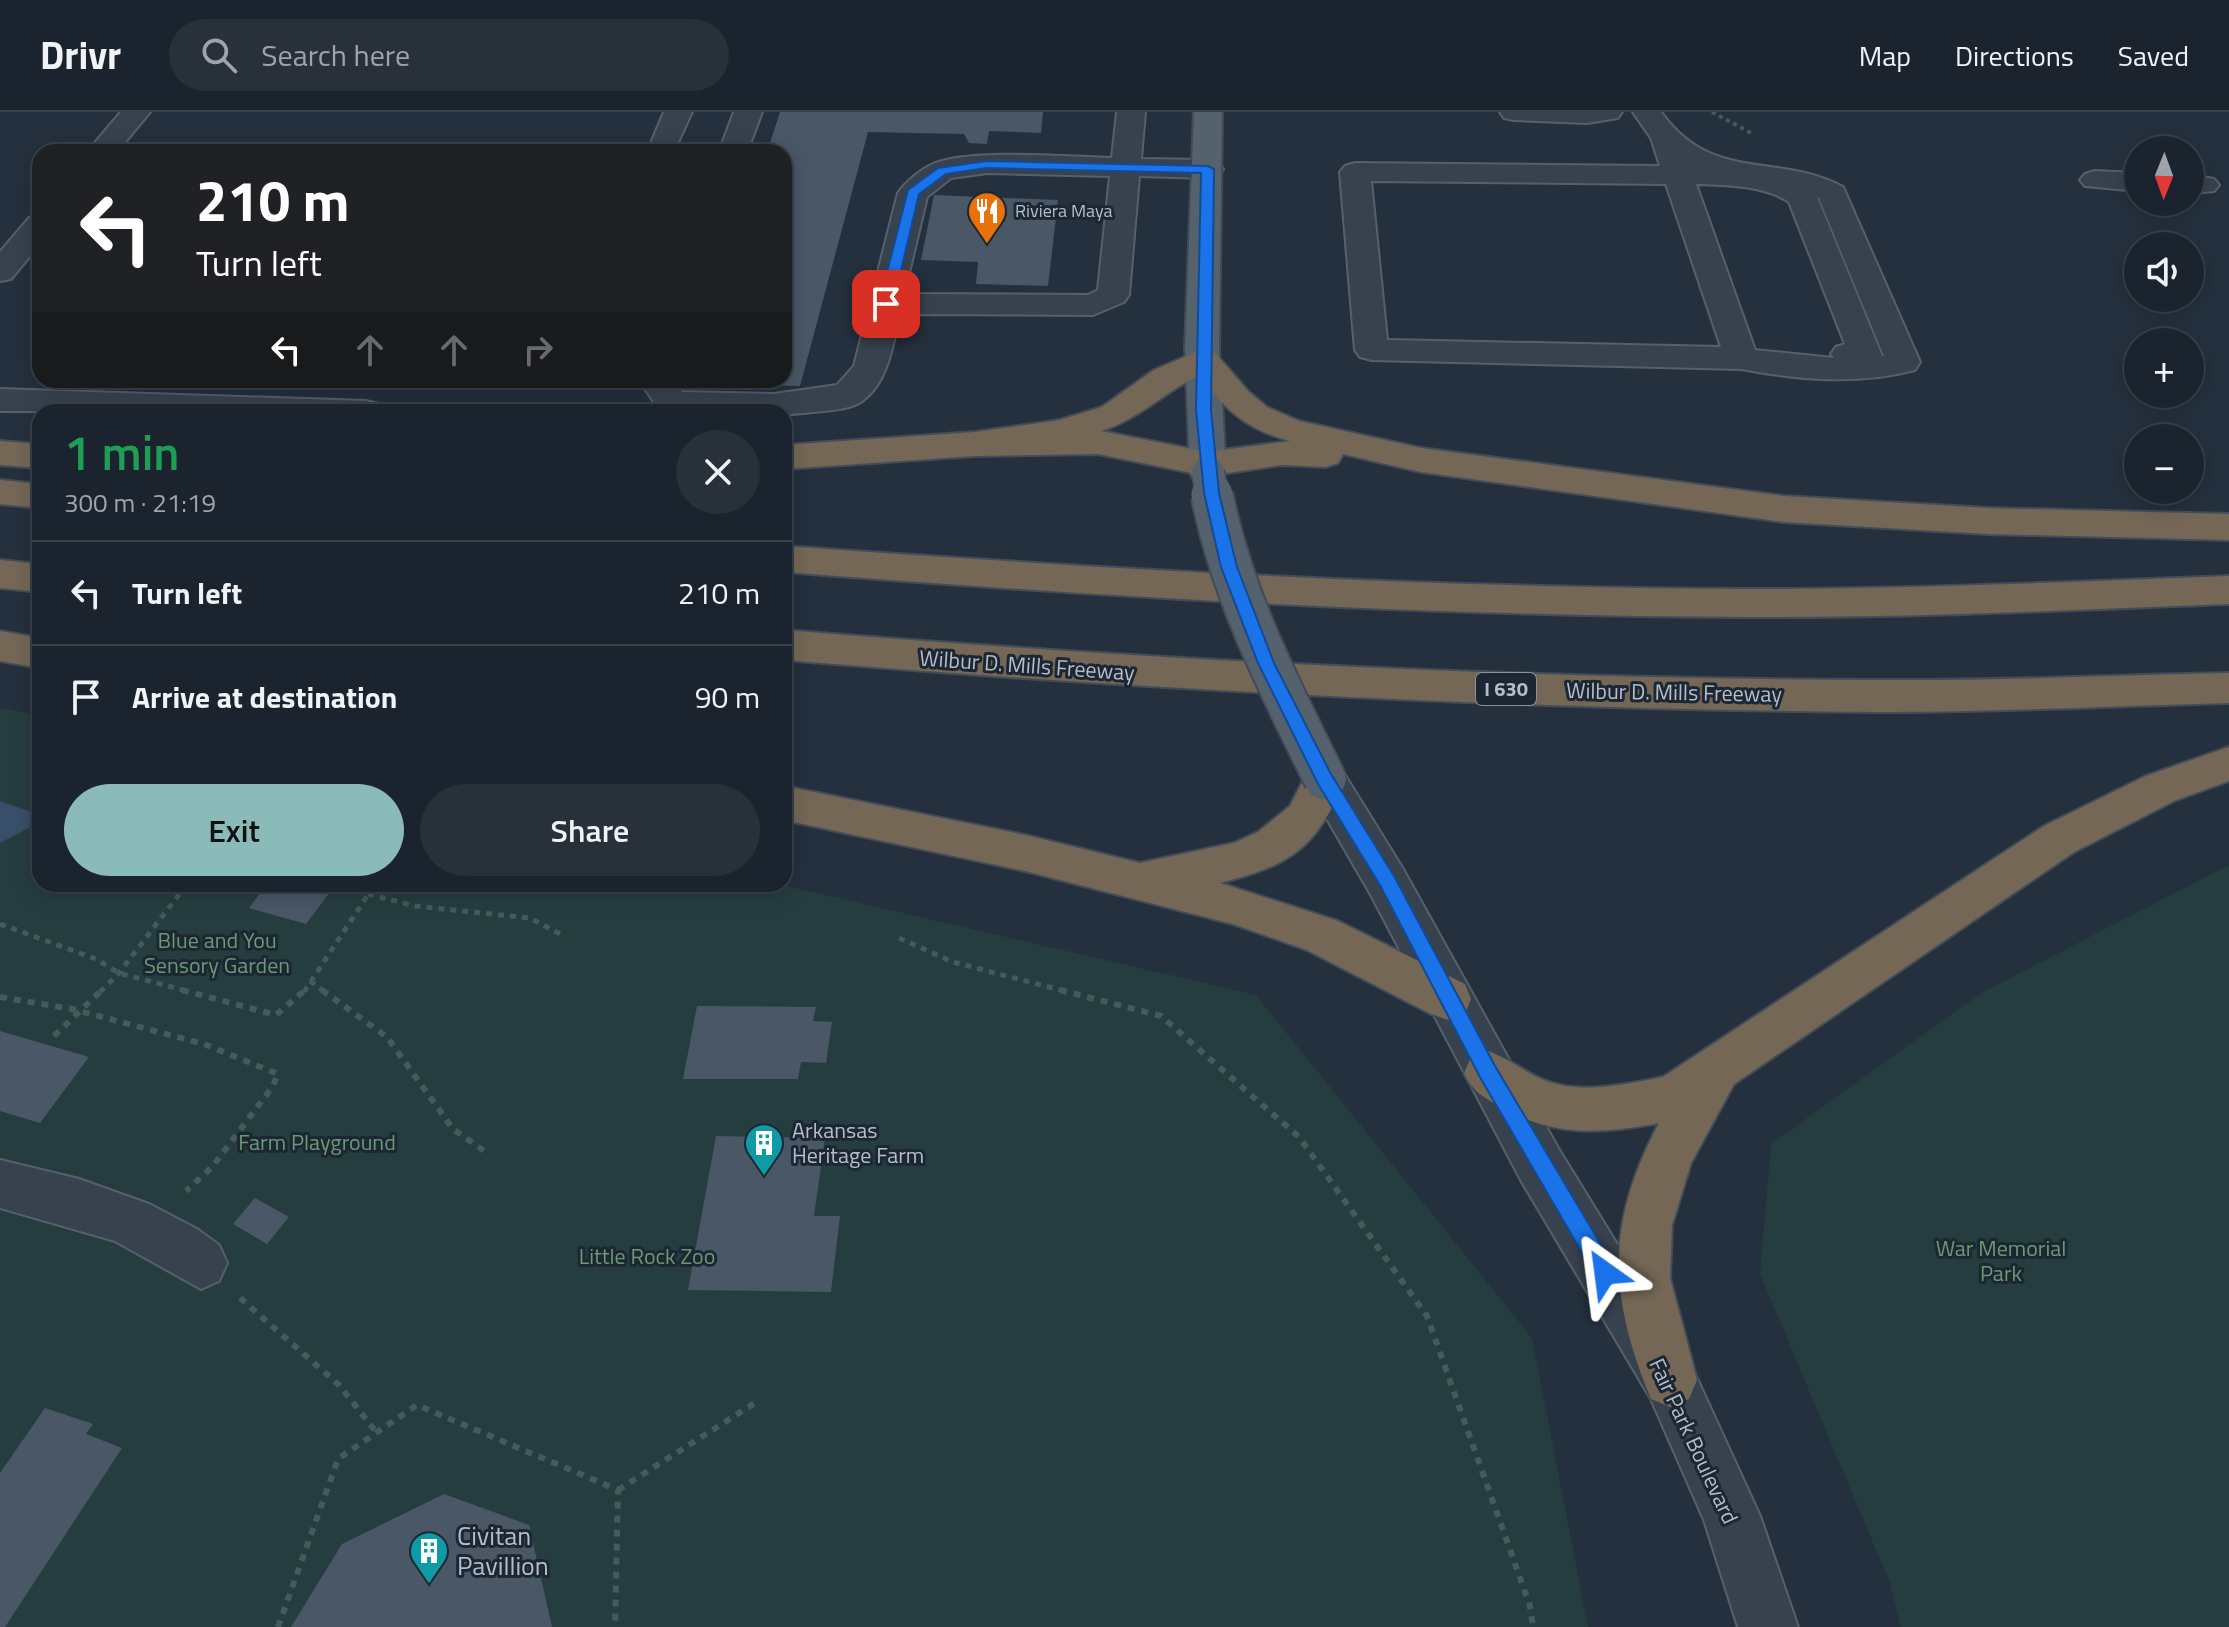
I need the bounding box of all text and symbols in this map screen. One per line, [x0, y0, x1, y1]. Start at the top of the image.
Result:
search box [169, 19, 729, 91]
text: Drivr [40, 26, 121, 84]
text: Search here [261, 32, 410, 78]
icon: search [197, 33, 241, 77]
text: Map [1859, 34, 1911, 77]
text: Directions [1955, 34, 2074, 77]
text: Saved [2118, 34, 2189, 77]
north arrow [2124, 136, 2204, 216]
map controls [2124, 136, 2204, 504]
text: 210 m [196, 158, 349, 243]
icon: left [64, 176, 168, 280]
restaurant icon: Riviera Maya [966, 190, 1008, 245]
place label: Riviera Maya [1015, 197, 1113, 224]
button: sound [2124, 232, 2204, 312]
text: Turn left [196, 235, 322, 290]
pin [852, 270, 920, 338]
icon: arrive [864, 282, 908, 326]
icon: left [264, 328, 308, 372]
icon: ahead [348, 328, 392, 372]
icon: ahead [432, 328, 476, 372]
icon: right [516, 328, 560, 372]
button: + [2124, 328, 2204, 408]
text: 1 min [64, 416, 179, 489]
button: − [2124, 424, 2204, 504]
button: close [676, 430, 760, 514]
text: 300 m · 21:19 [64, 483, 216, 522]
text: Turn left [132, 570, 242, 616]
text: 210 m [678, 570, 760, 616]
icon: left [64, 571, 108, 615]
street label: Wilbur D. Mills Freeway [918, 641, 1136, 690]
road number: I 630 [1476, 673, 1536, 705]
street label: Wilbur D. Mills Freeway [1566, 673, 1783, 711]
text: Arrive at destination [132, 674, 397, 720]
text: 90 m [695, 674, 760, 720]
icon: arrive [64, 675, 108, 719]
button: Exit [64, 784, 404, 876]
button: Share [420, 784, 760, 876]
park label: Blue and You Sensory Garden [144, 923, 290, 982]
place label: Arkansas Heritage Farm [792, 1113, 924, 1172]
building icon: Arkansas Heritage Farm [743, 1122, 785, 1177]
park label: Farm Playground [238, 1125, 396, 1159]
position arrow [1563, 1231, 1647, 1315]
park label: War Memorial Park [1936, 1231, 2066, 1290]
park label: Little Rock Zoo [579, 1239, 715, 1273]
street label: Fair Park Boulevard [1641, 1353, 1747, 1529]
place label: Civitan Pavillion [457, 1516, 549, 1585]
building icon: Civitan Pavillion [408, 1530, 450, 1585]

